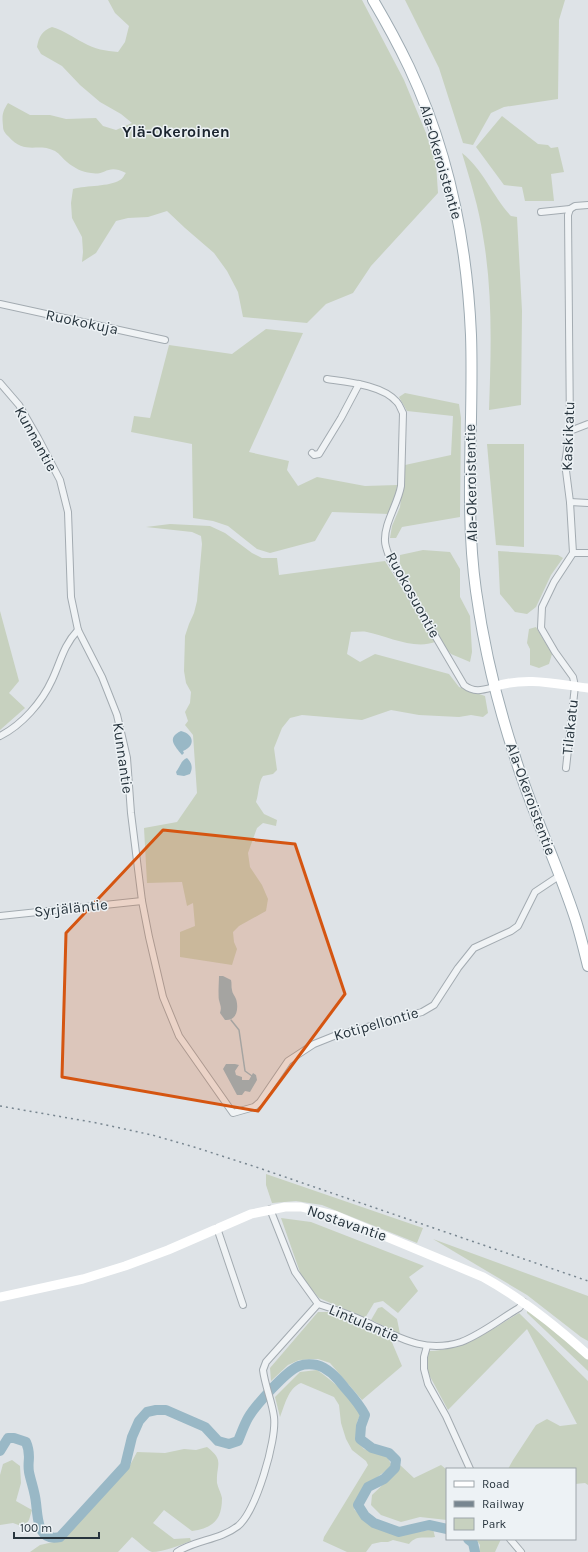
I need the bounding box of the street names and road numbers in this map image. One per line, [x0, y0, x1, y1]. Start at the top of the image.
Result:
street label: Ala-Okeroistentie [416, 103, 466, 221]
street label: Ruokokuja [44, 306, 120, 338]
street label: Kaskikatu [558, 401, 578, 471]
street label: Kunnantie [11, 403, 61, 475]
street label: Ala-Okeroistentie [461, 424, 481, 542]
street label: Ruokosuontie [382, 549, 444, 641]
street label: Tilakatu [558, 698, 582, 756]
street label: Kunnantie [109, 721, 137, 795]
street label: Ala-Okeroistentie [502, 740, 560, 858]
street label: Syrjäläntie [33, 895, 109, 921]
street label: Kotipellontie [332, 1003, 420, 1045]
street label: Nostavantie [305, 1201, 389, 1245]
street label: Lintulantie [326, 1300, 402, 1346]

